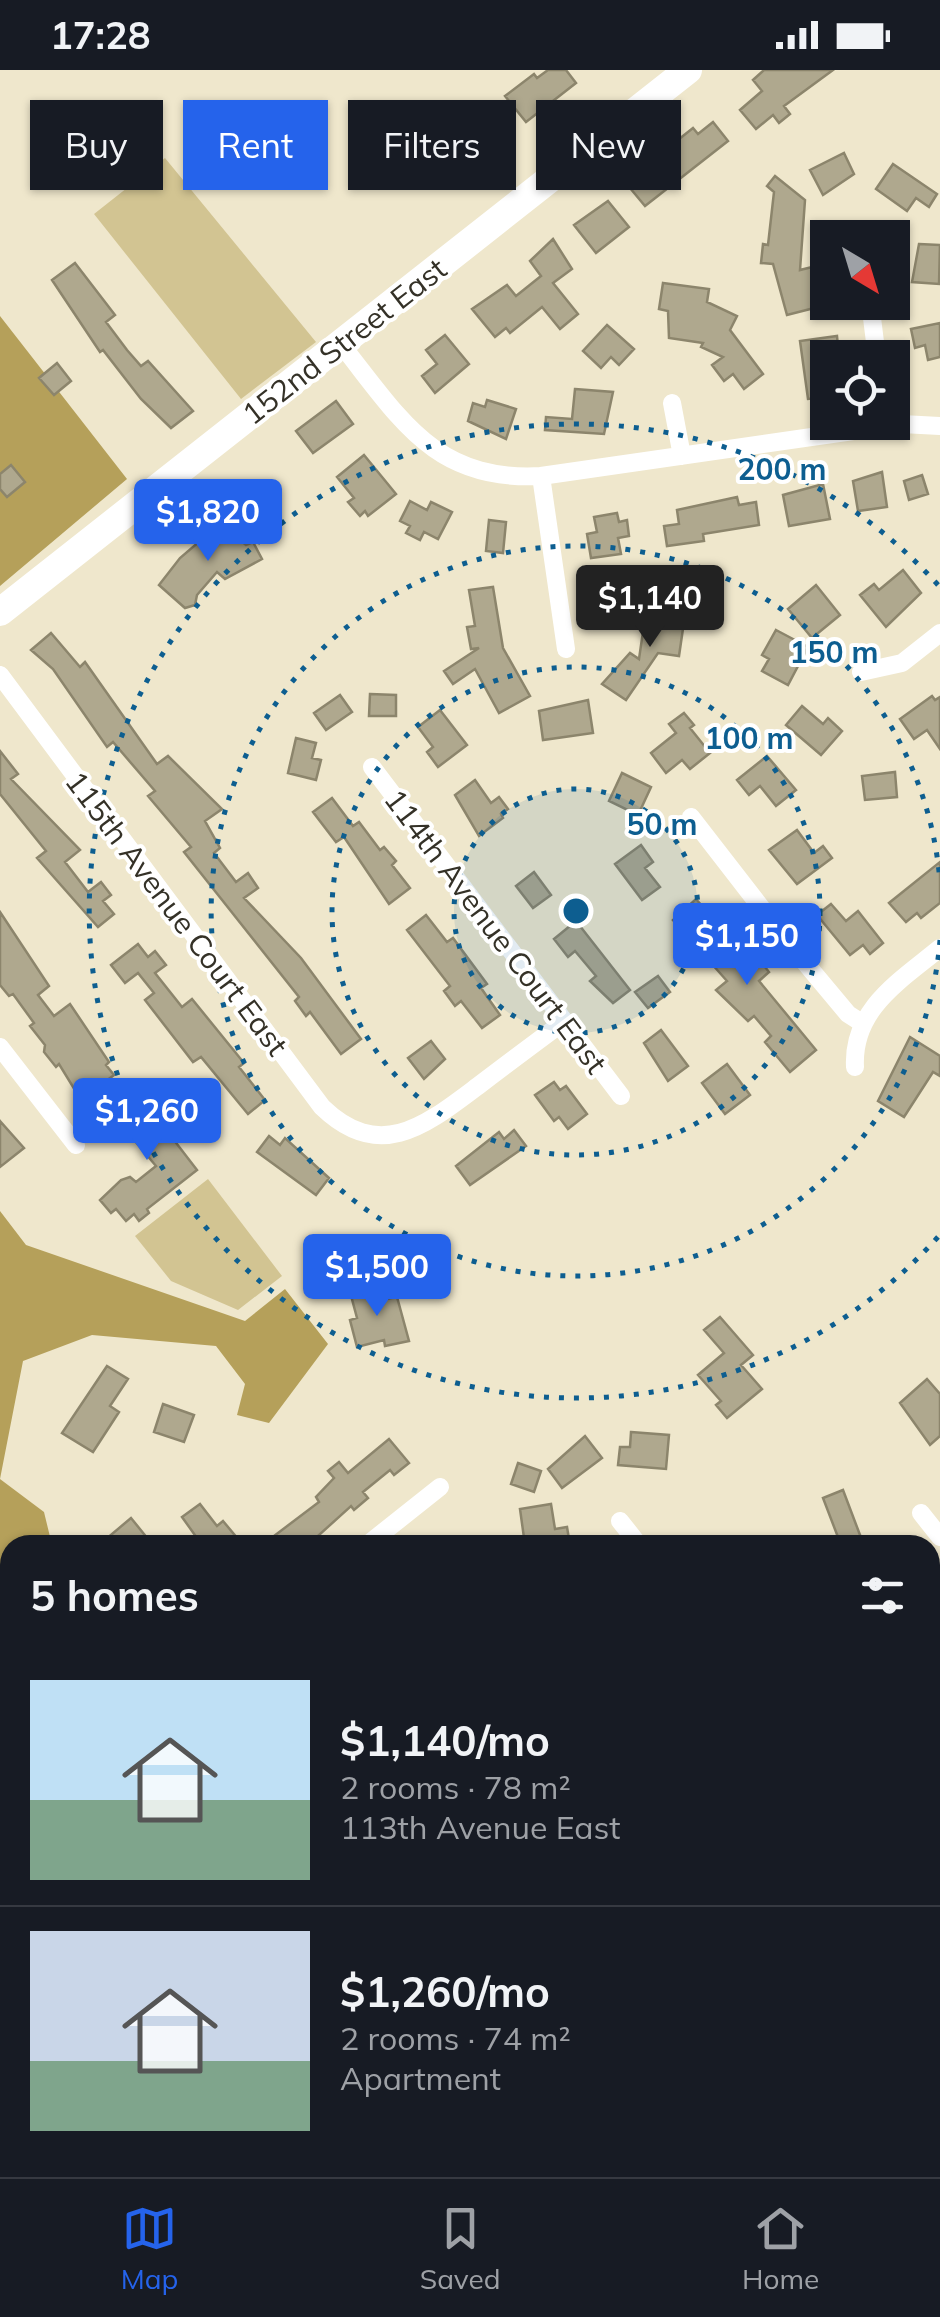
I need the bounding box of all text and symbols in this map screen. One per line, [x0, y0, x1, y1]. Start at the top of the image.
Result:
text: 17:28 [50, 11, 151, 59]
chip: Buy [30, 100, 163, 190]
chip: Rent [183, 100, 328, 190]
chip: Filters [348, 100, 516, 190]
chip: New [536, 100, 681, 190]
north arrow [810, 220, 910, 320]
map controls [810, 220, 910, 440]
street label: 152nd Street East [234, 249, 454, 433]
button: locate [810, 340, 910, 440]
text: 200 m [737, 450, 827, 488]
pin: $1,820 [127, 479, 289, 564]
text: $1,820 [156, 491, 260, 531]
pin: $1,140 [569, 565, 731, 650]
text: $1,140 [598, 577, 702, 617]
text: 150 m [789, 633, 879, 671]
text: 100 m [704, 719, 794, 757]
street label: 115th Avenue Court East [57, 763, 297, 1063]
street label: 114th Avenue Court East [376, 781, 616, 1081]
text: 50 m [626, 805, 698, 843]
centre of rings [558, 893, 594, 929]
pin: $1,150 [666, 903, 828, 988]
text: $1,150 [695, 915, 799, 955]
pin: $1,260 [66, 1078, 228, 1163]
text: $1,260 [95, 1090, 199, 1130]
pin: $1,500 [296, 1234, 458, 1319]
text: $1,500 [325, 1246, 429, 1286]
icon: filters [855, 1568, 910, 1623]
text: 5 homes [30, 1569, 199, 1622]
text: $1,140/mo [340, 1714, 550, 1767]
icon: home [110, 1720, 230, 1840]
text: 2 rooms · 78 m² [340, 1767, 571, 1807]
text: 113th Avenue East [340, 1807, 620, 1847]
text: $1,260/mo [340, 1965, 550, 2018]
icon: home [110, 1971, 230, 2091]
text: 2 rooms · 74 m² [340, 2018, 571, 2058]
text: Apartment [340, 2058, 501, 2098]
tab: Map [121, 2201, 178, 2296]
tab: Saved [420, 2201, 501, 2296]
tab: Home [742, 2201, 819, 2296]

